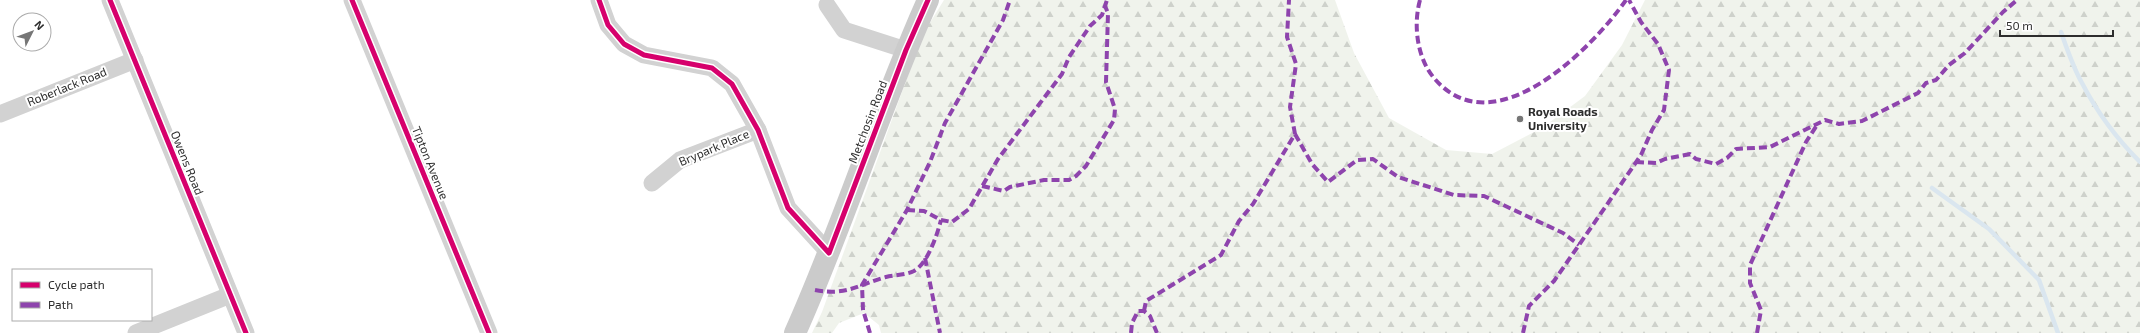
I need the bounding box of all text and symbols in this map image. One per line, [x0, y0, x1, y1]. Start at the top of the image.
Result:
north arrow [12, 12, 52, 52]
scale bar [2000, 12, 2113, 38]
text: N [32, 18, 47, 32]
text: 50 m [2006, 18, 2033, 32]
street label: Roberlack Road [25, 64, 108, 108]
street label: Metchosin Road [845, 78, 889, 165]
place label: Royal Roads University [1528, 104, 1598, 133]
marker: Royal Roads University [1515, 114, 1525, 124]
street label: Tipton Avenue [410, 124, 452, 201]
street label: Brypark Place [676, 126, 751, 168]
street label: Owens Road [169, 129, 207, 197]
legend [12, 269, 152, 321]
text: Cycle path [48, 277, 105, 291]
text: Path [48, 297, 73, 311]

